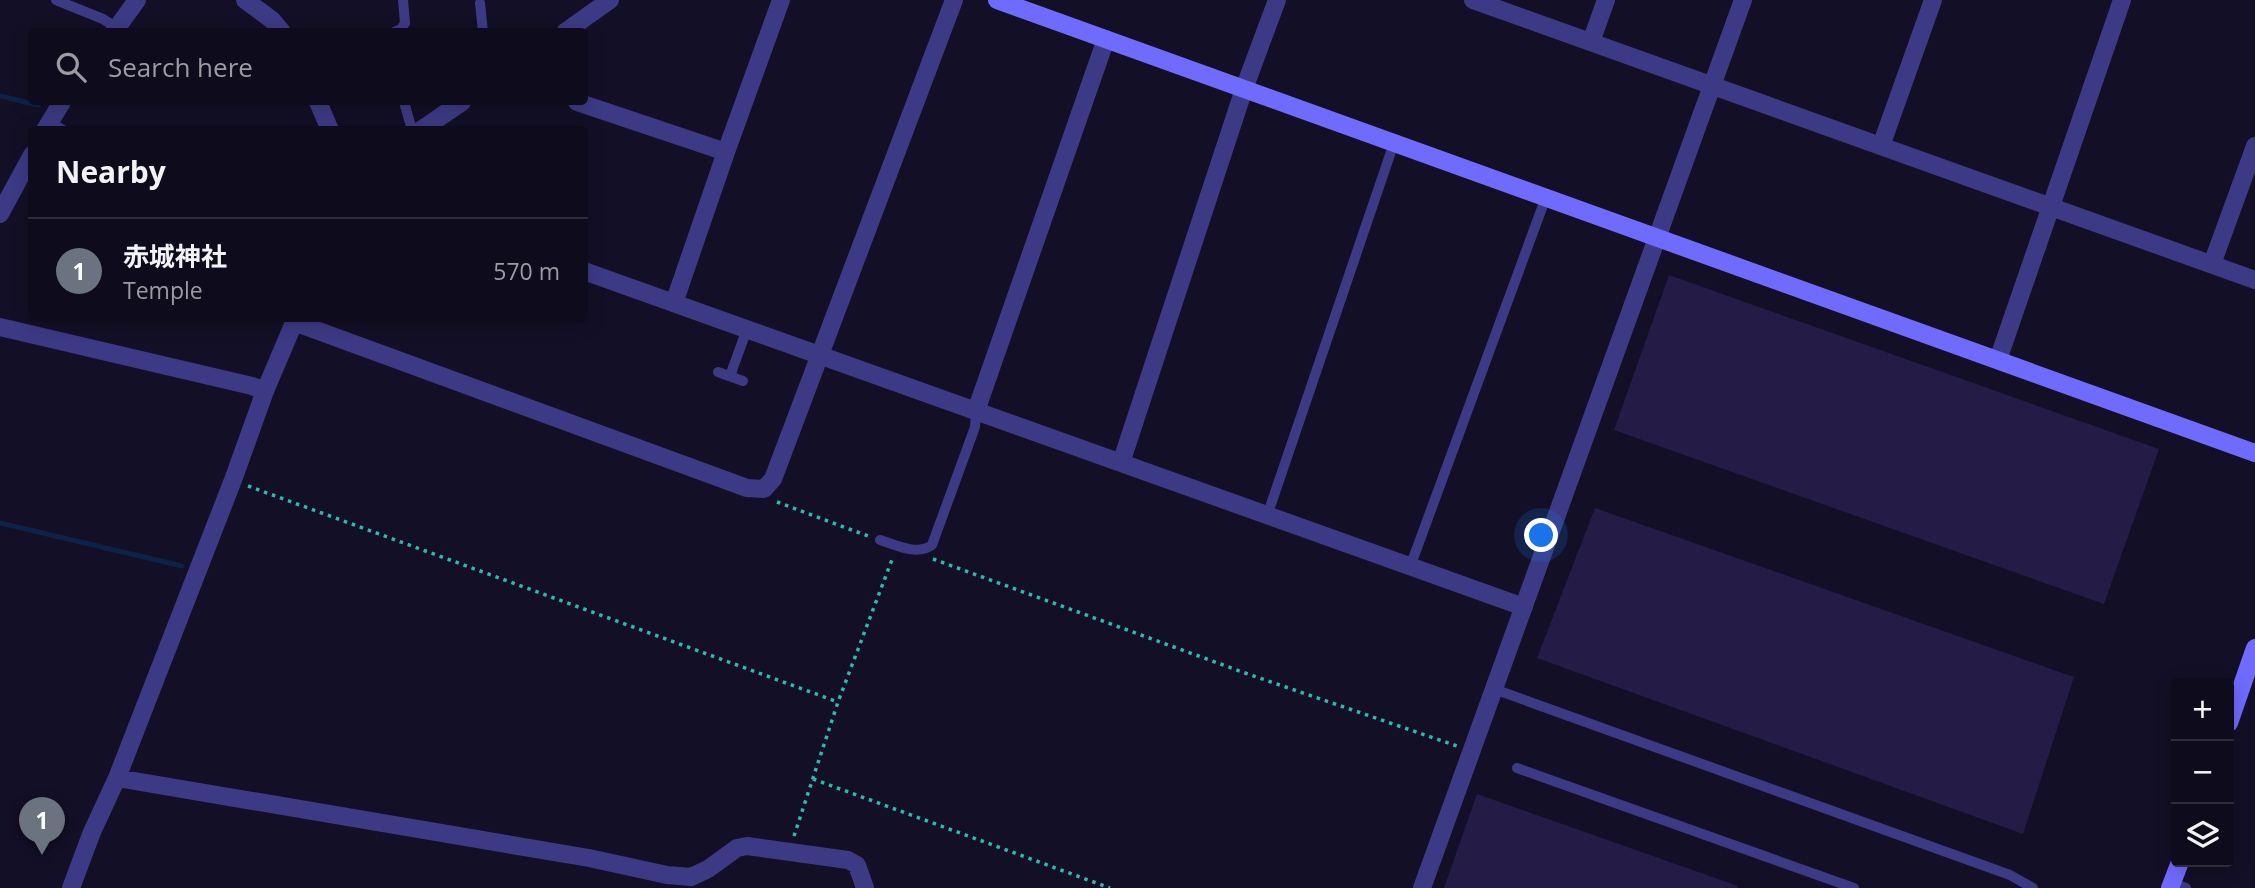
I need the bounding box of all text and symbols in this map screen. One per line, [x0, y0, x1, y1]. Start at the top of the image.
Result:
search box [28, 28, 588, 105]
icon: search [52, 48, 90, 86]
text: Search here [108, 49, 253, 85]
text: Nearby [56, 151, 166, 192]
text: 赤城神社 [123, 238, 227, 274]
text: 1 [72, 255, 86, 287]
text: 570 m [493, 255, 560, 287]
text: Temple [123, 274, 203, 306]
your location [1524, 518, 1558, 552]
map controls [2171, 678, 2234, 867]
button: + [2171, 678, 2234, 741]
button: − [2171, 741, 2234, 804]
pin: 1 [19, 797, 65, 855]
button: layers [2171, 804, 2234, 867]

